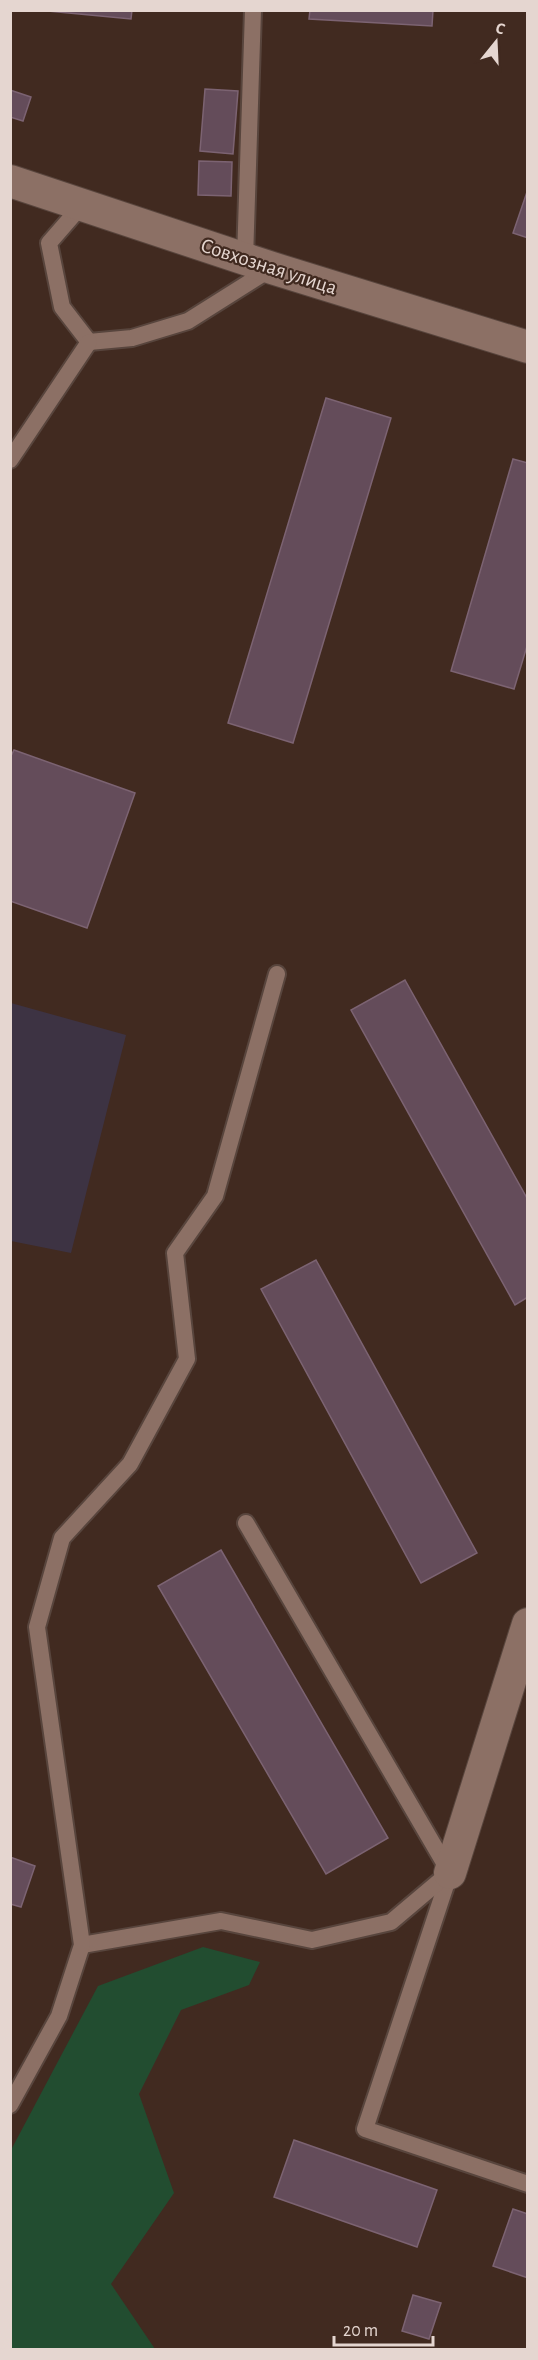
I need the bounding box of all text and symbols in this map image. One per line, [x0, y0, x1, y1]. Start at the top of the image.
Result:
north arrow [466, 12, 526, 72]
text: С [494, 20, 507, 38]
street label: Совхозная улица [198, 235, 340, 299]
scale bar [334, 2309, 433, 2347]
text: 20 m [343, 2322, 378, 2340]

